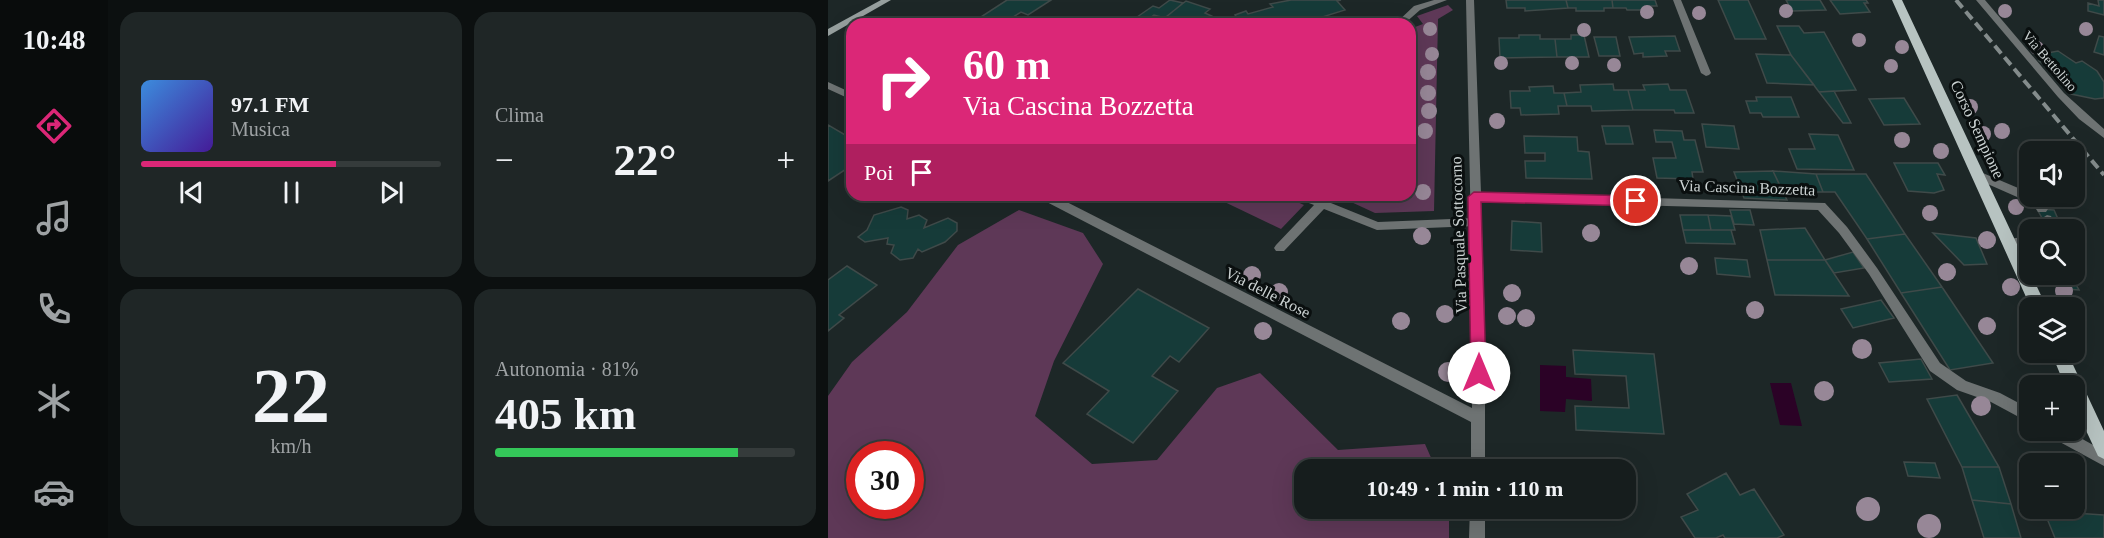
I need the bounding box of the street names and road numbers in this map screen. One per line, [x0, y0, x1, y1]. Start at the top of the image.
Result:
street label: Via Bettolino [2019, 28, 2080, 95]
street label: Corso Sempione [1946, 77, 2008, 181]
street label: Via Pasquale Sottocorno [1447, 156, 1471, 314]
street label: Via Cascina Bozzetta [1678, 177, 1816, 198]
street label: Via delle Rose [1222, 264, 1313, 321]

